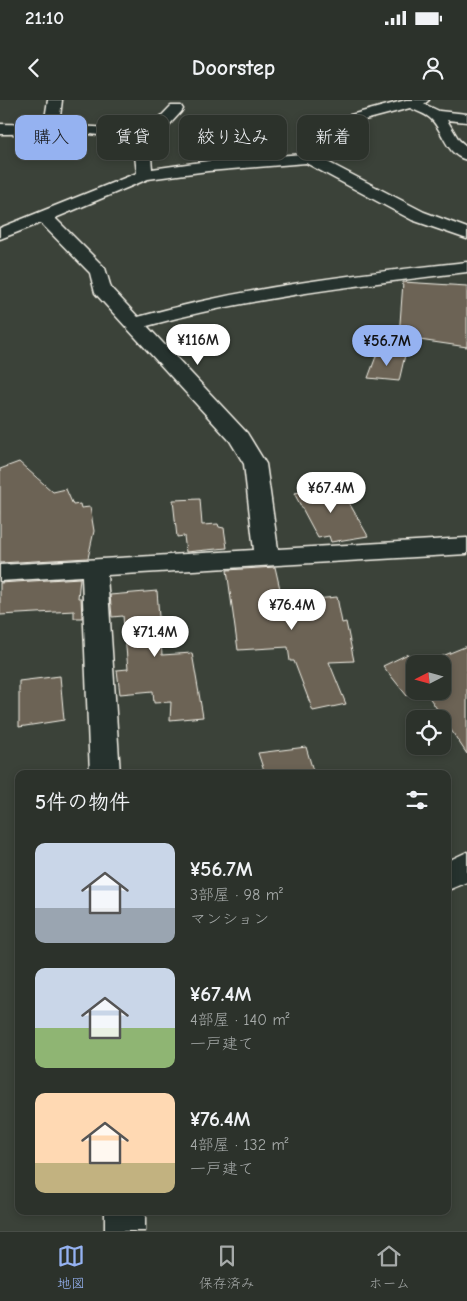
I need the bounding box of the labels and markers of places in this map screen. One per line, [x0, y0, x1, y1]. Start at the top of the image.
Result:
pin: ¥116M [163, 324, 233, 366]
pin: ¥56.7M [346, 324, 428, 367]
pin: ¥67.4M [290, 472, 372, 514]
pin: ¥76.4M [251, 588, 333, 631]
pin: ¥71.4M [114, 616, 196, 658]

